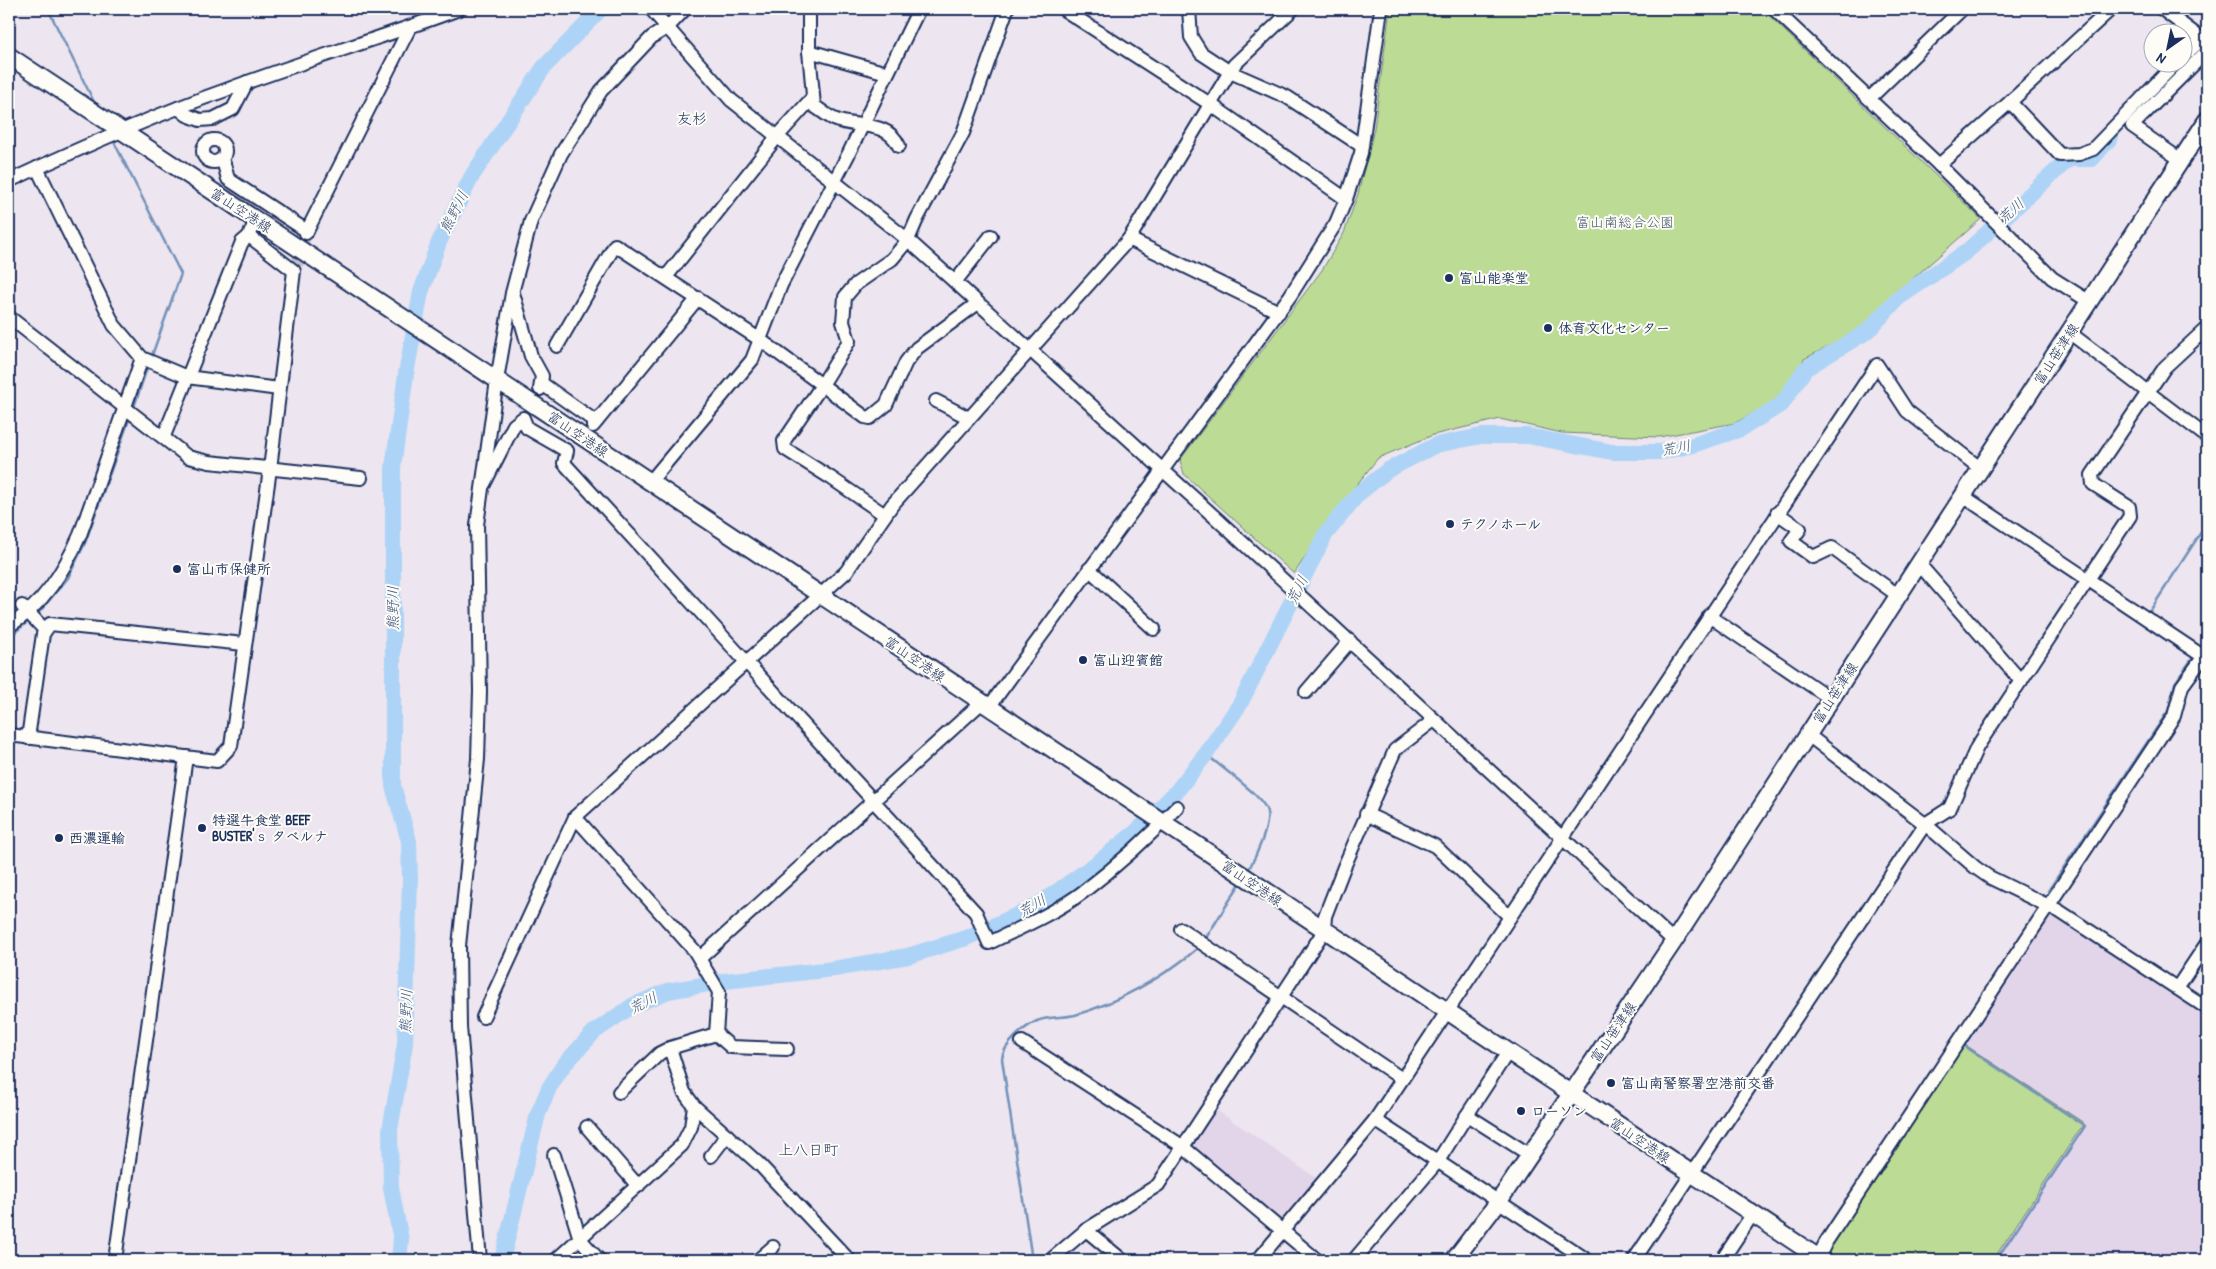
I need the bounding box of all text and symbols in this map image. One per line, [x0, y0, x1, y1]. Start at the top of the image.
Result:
north arrow [2144, 22, 2194, 72]
text: N [2152, 49, 2169, 69]
district label: 友杉 [677, 108, 707, 129]
street label: 富山空港線 [207, 183, 276, 237]
water label: 熊野川 [434, 187, 473, 237]
water label: 荒川 [1992, 193, 2029, 228]
park label: 富山南総合公園 [1576, 212, 1674, 231]
place label: 富山能楽堂 [1459, 268, 1529, 287]
marker: 富山能楽堂 [1443, 272, 1455, 284]
place label: 体育文化センター [1558, 318, 1670, 337]
street label: 富山笹津線 [2029, 319, 2083, 388]
marker: 体育文化センター [1542, 322, 1554, 334]
street label: 富山空港線 [544, 406, 613, 461]
water label: 荒川 [1659, 435, 1693, 460]
place label: テクノホール [1460, 514, 1541, 533]
marker: テクノホール [1444, 518, 1456, 530]
place label: 富山市保健所 [187, 559, 271, 578]
marker: 富山市保健所 [171, 563, 183, 575]
water label: 荒川 [1280, 572, 1313, 608]
water label: 熊野川 [382, 585, 403, 631]
street label: 富山空港線 [881, 631, 950, 686]
place label: 富山迎賓館 [1093, 650, 1163, 669]
marker: 富山迎賓館 [1077, 654, 1089, 666]
street label: 富山笹津線 [1808, 658, 1862, 727]
place label: 特選牛食堂 BEEF BUSTER'ｓ タベルナ [212, 810, 328, 845]
marker: 特選牛食堂 BEEF BUSTER'ｓ タベルナ [196, 822, 208, 834]
place label: 西濃運輸 [69, 828, 125, 847]
marker: 西濃運輸 [53, 832, 65, 844]
street label: 富山空港線 [1218, 855, 1287, 910]
water label: 荒川 [1014, 889, 1050, 922]
water label: 荒川 [625, 986, 661, 1019]
water label: 熊野川 [394, 988, 417, 1034]
street label: 富山笹津線 [1585, 997, 1640, 1066]
place label: 富山南警察署空港前交番 [1621, 1073, 1775, 1092]
marker: 富山南警察署空港前交番 [1605, 1077, 1617, 1089]
place label: ローソン [1531, 1101, 1587, 1120]
marker: ローソン [1515, 1105, 1527, 1117]
street label: 富山空港線 [1606, 1112, 1675, 1167]
district label: 上八日町 [778, 1139, 839, 1160]

